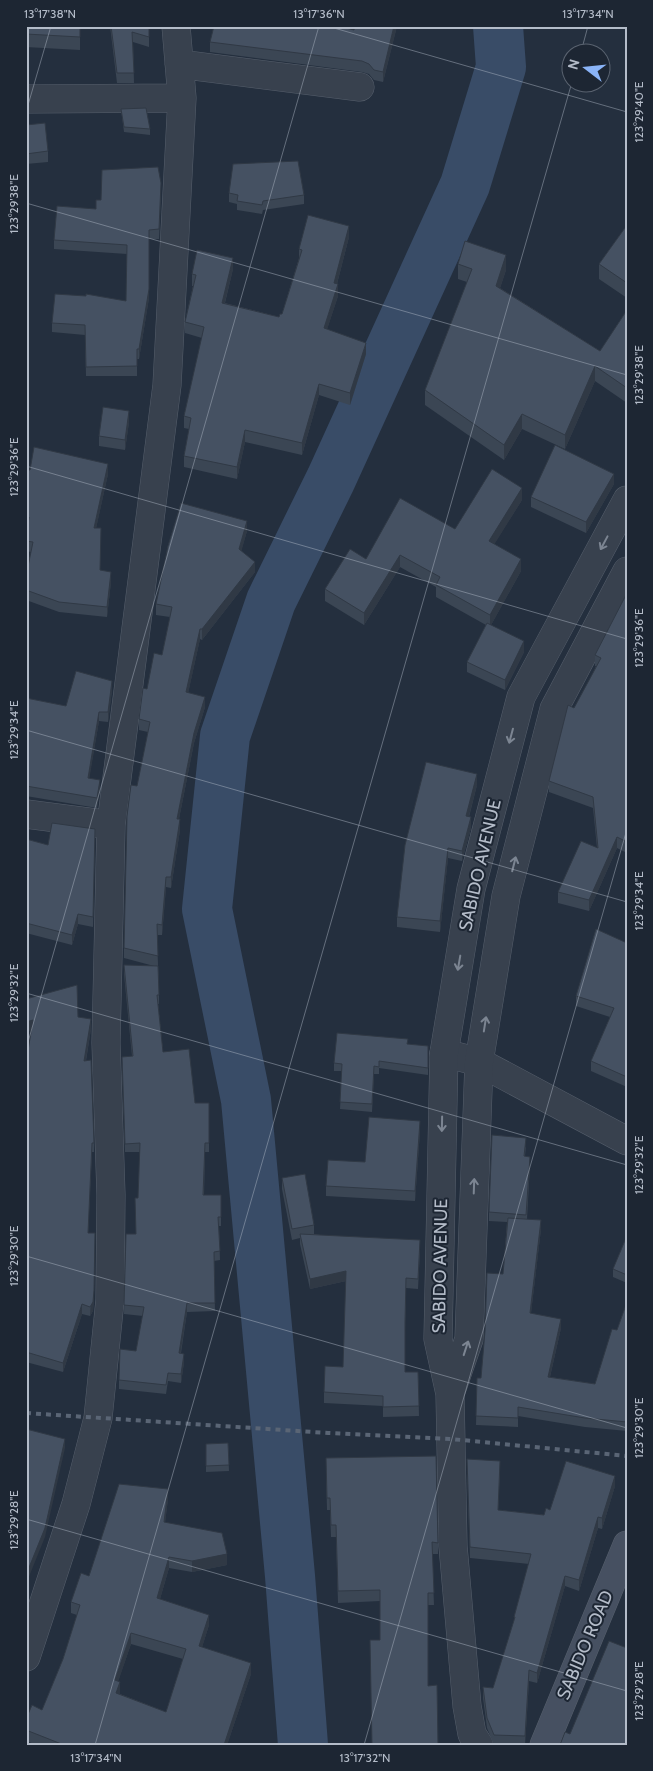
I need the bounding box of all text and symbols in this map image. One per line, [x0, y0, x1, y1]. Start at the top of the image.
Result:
text: 13°17'38"N [24, 6, 76, 21]
text: 13°17'36"N [293, 6, 345, 21]
text: 13°17'34"N [562, 6, 614, 21]
north arrow [560, 42, 610, 92]
text: N [563, 57, 584, 72]
text: 123°29'40"E [631, 81, 646, 142]
text: 123°29'38"E [6, 174, 21, 234]
text: 123°29'38"E [631, 345, 646, 405]
text: 123°29'36"E [6, 437, 21, 497]
one-way arrow [599, 536, 609, 551]
text: 123°29'36"E [631, 608, 646, 668]
text: 123°29'34"E [6, 700, 21, 760]
one-way arrow [506, 728, 515, 744]
street label: SABIDO AVENUE [454, 797, 506, 933]
one-way arrow [510, 857, 519, 873]
text: 123°29'34"E [631, 871, 646, 931]
one-way arrow [453, 954, 463, 970]
text: 123°29'32"E [6, 963, 21, 1022]
one-way arrow [480, 1016, 490, 1032]
one-way arrow [437, 1116, 447, 1132]
text: 123°29'32"E [631, 1135, 646, 1194]
one-way arrow [470, 1178, 479, 1194]
street label: SABIDO AVENUE [428, 1198, 452, 1334]
text: 123°29'30"E [6, 1225, 21, 1286]
one-way arrow [461, 1340, 471, 1356]
text: 123°29'30"E [631, 1397, 646, 1458]
text: 123°29'28"E [6, 1490, 21, 1550]
street label: SABIDO ROAD [552, 1587, 618, 1703]
text: 123°29'28"E [631, 1661, 646, 1721]
text: 13°17'34"N [70, 1750, 122, 1765]
text: 13°17'32"N [339, 1750, 391, 1765]

